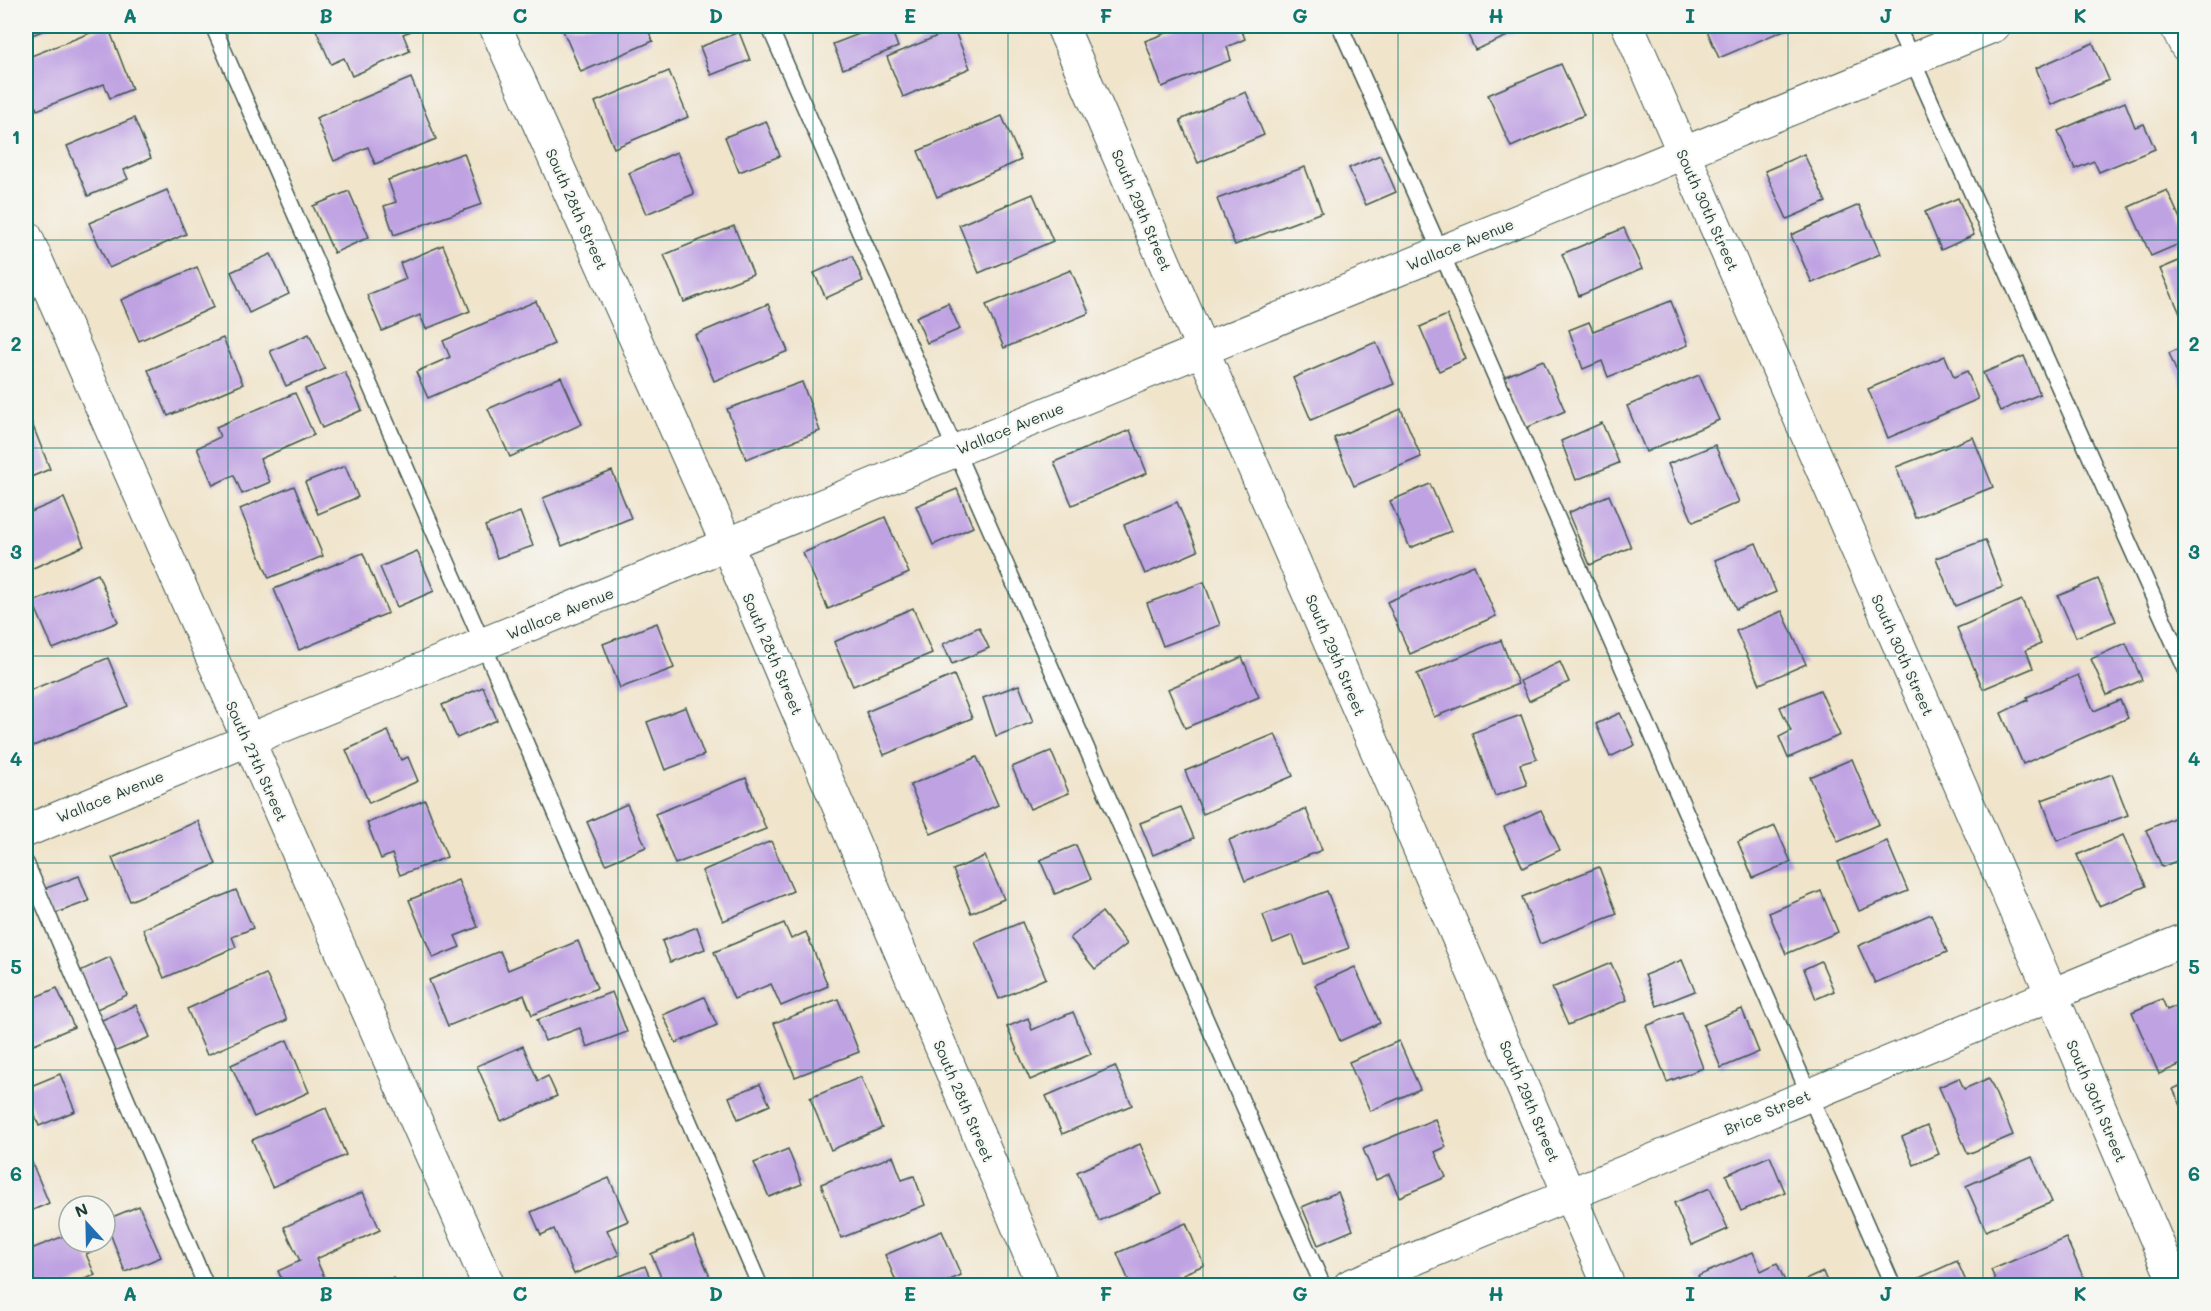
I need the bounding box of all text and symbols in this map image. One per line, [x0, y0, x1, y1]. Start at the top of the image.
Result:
text: A [123, 2, 137, 28]
text: B [319, 2, 333, 28]
text: C [513, 2, 528, 28]
text: D [709, 2, 723, 28]
text: E [904, 2, 916, 28]
text: F [1100, 2, 1113, 28]
text: G [1292, 2, 1308, 28]
text: H [1488, 2, 1504, 28]
text: I [1685, 2, 1695, 28]
text: J [1879, 2, 1893, 28]
text: K [2073, 2, 2087, 28]
text: 1 [12, 123, 20, 149]
text: 1 [2190, 123, 2198, 149]
street label: South 28th Street [541, 145, 613, 273]
street label: South 29th Street [1107, 146, 1177, 274]
street label: South 30th Street [1672, 146, 1744, 274]
street label: Wallace Avenue [1403, 213, 1517, 275]
text: 2 [10, 330, 22, 356]
text: 2 [2188, 330, 2200, 356]
street label: Wallace Avenue [953, 397, 1067, 459]
text: 3 [10, 538, 22, 564]
text: 3 [2188, 538, 2200, 564]
street label: Wallace Avenue [503, 582, 617, 644]
street label: South 28th Street [738, 590, 808, 718]
street label: South 29th Street [1301, 591, 1371, 719]
street label: South 30th Street [1867, 591, 1939, 719]
street label: South 27th Street [221, 698, 293, 824]
text: 4 [10, 745, 23, 771]
text: 4 [2188, 745, 2201, 771]
street label: Wallace Avenue [53, 765, 167, 827]
text: 5 [10, 953, 22, 979]
text: 5 [2188, 953, 2200, 979]
street label: South 28th Street [929, 1037, 999, 1165]
street label: South 29th Street [1495, 1037, 1565, 1165]
street label: South 30th Street [2062, 1037, 2132, 1165]
street label: Brice Street [1721, 1085, 1813, 1139]
text: 6 [10, 1160, 22, 1186]
text: 6 [2188, 1160, 2200, 1186]
north arrow [57, 1194, 117, 1254]
text: N [72, 1198, 91, 1222]
text: A [123, 1280, 137, 1306]
text: B [319, 1280, 333, 1306]
text: C [513, 1280, 528, 1306]
text: D [709, 1280, 723, 1306]
text: E [904, 1280, 916, 1306]
text: F [1100, 1280, 1113, 1306]
text: G [1292, 1280, 1308, 1306]
text: H [1488, 1280, 1504, 1306]
text: I [1685, 1280, 1695, 1306]
text: J [1879, 1280, 1893, 1306]
text: K [2073, 1280, 2087, 1306]

